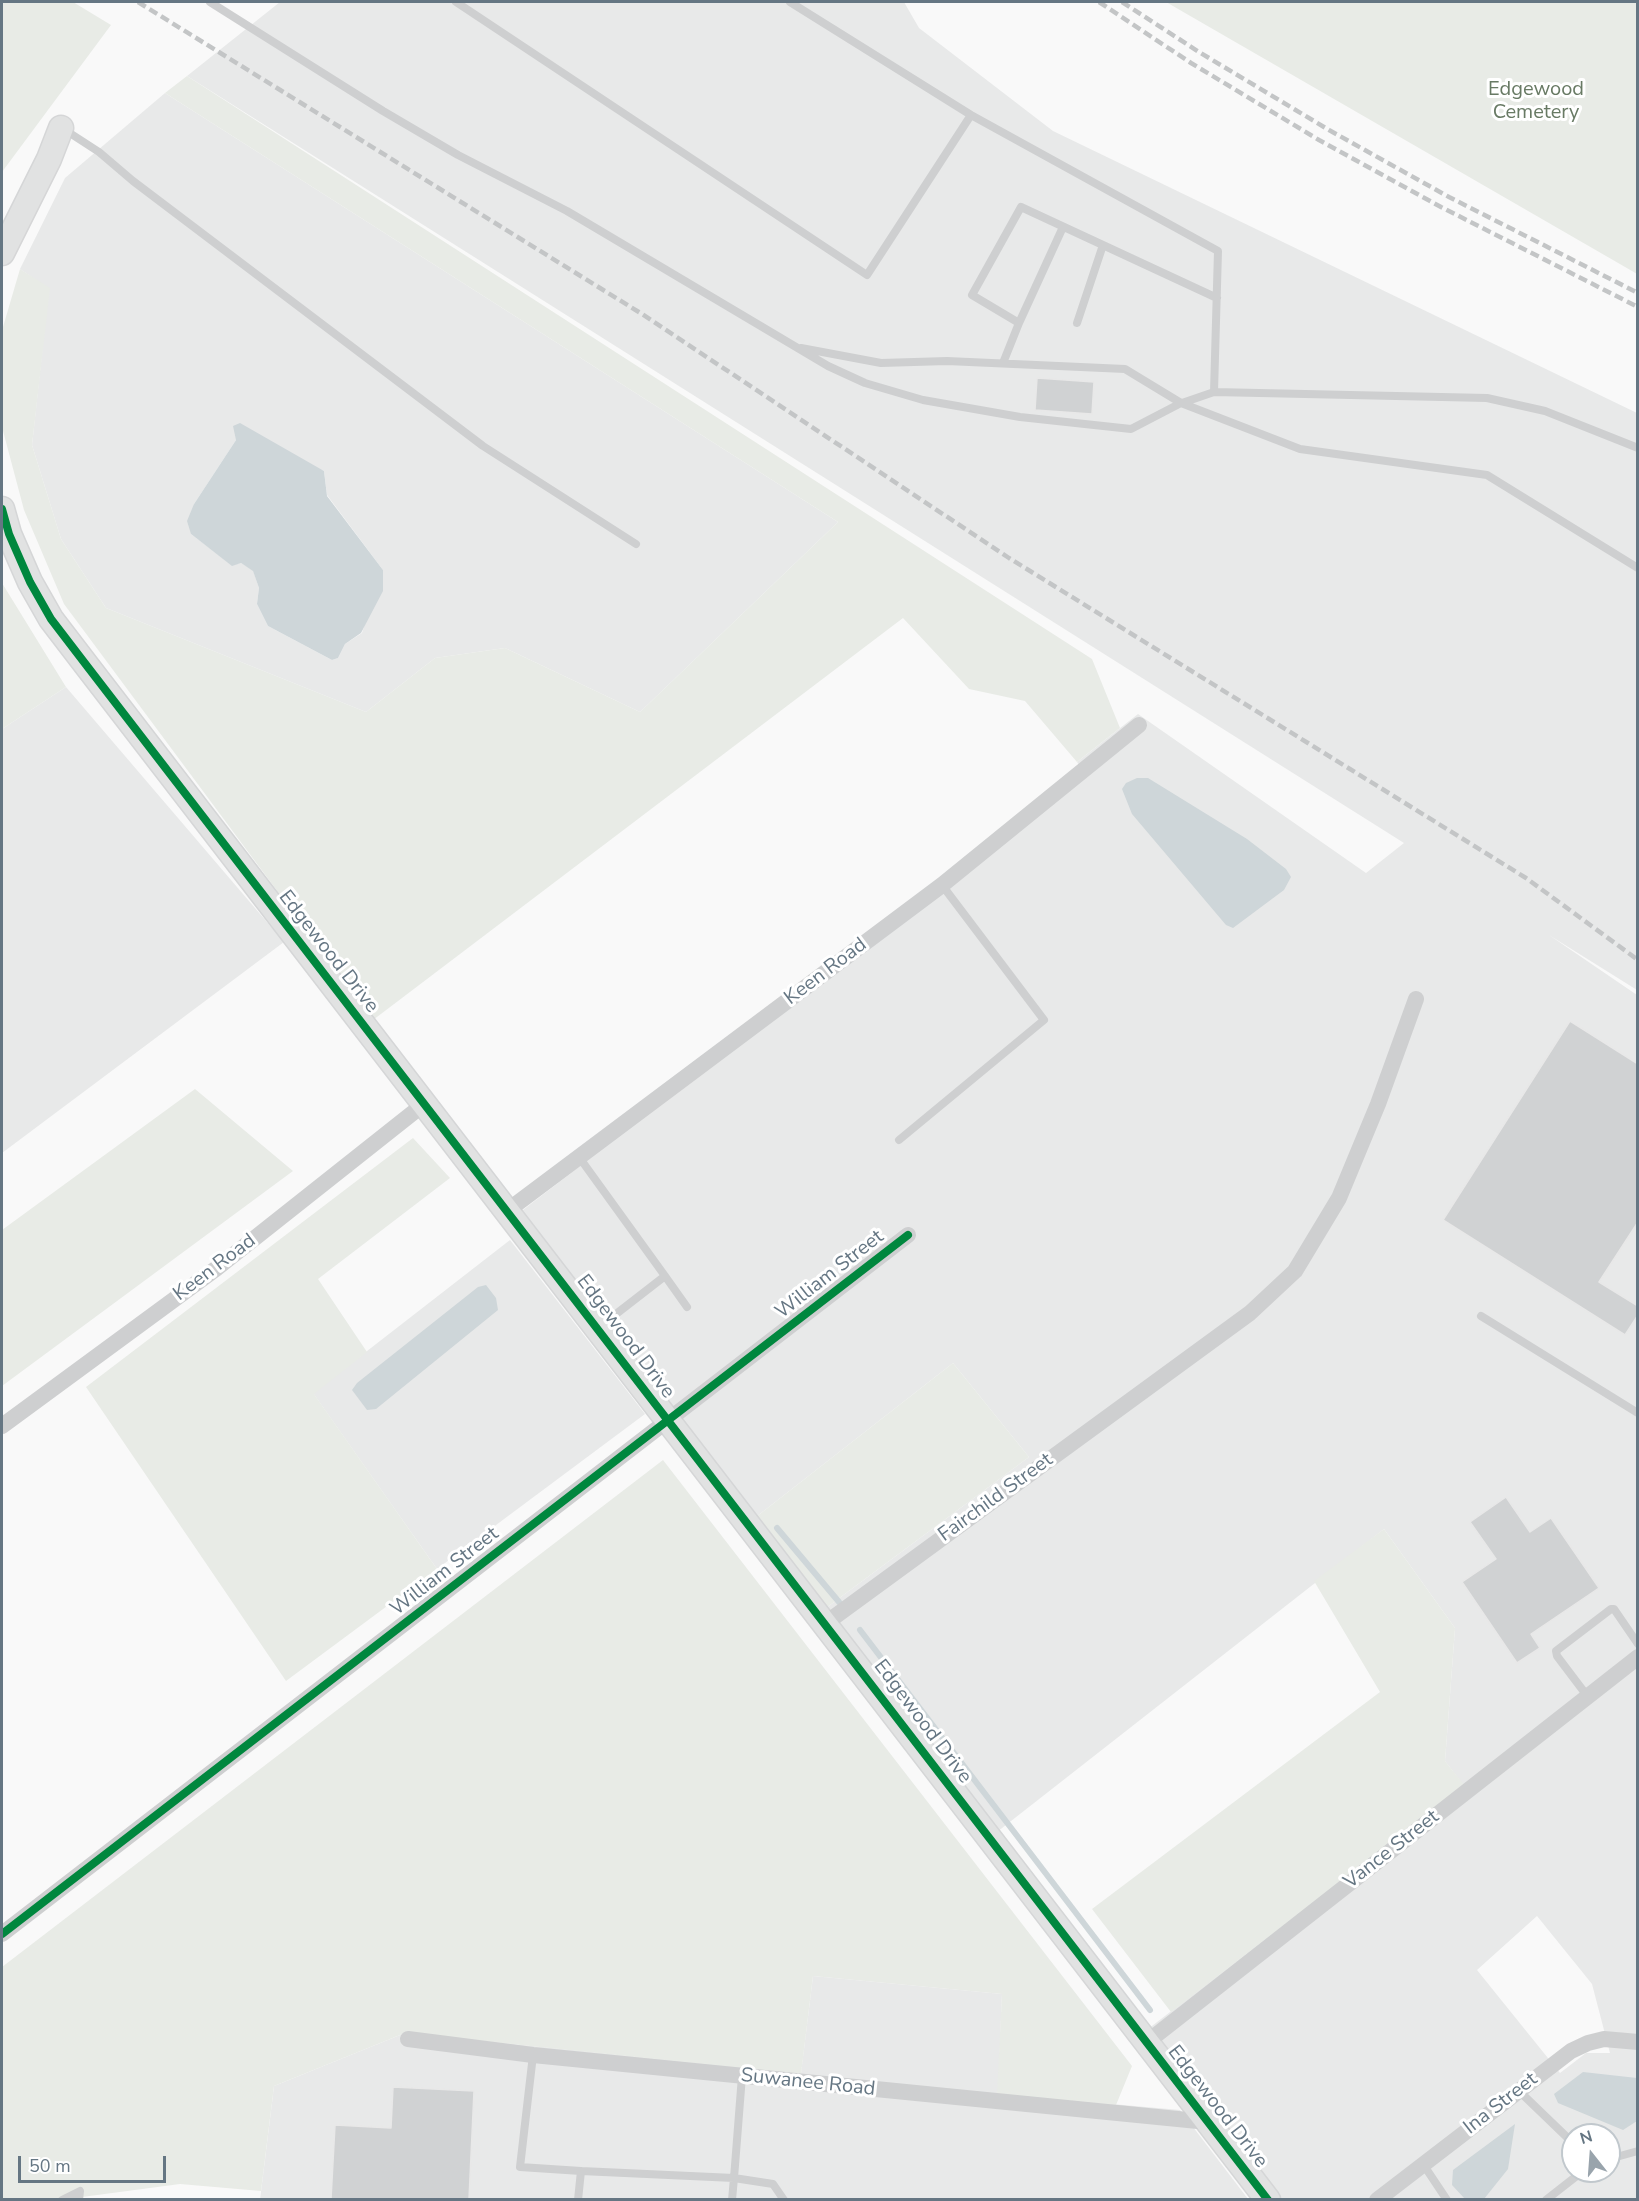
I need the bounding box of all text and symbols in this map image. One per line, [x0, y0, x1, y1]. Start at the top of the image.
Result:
park label: Edgewood Cemetery [1488, 78, 1584, 125]
street label: Edgewood Drive [273, 886, 383, 1018]
street label: Keen Road [780, 933, 872, 1011]
street label: William Street [771, 1225, 889, 1325]
street label: Keen Road [169, 1229, 261, 1307]
street label: Edgewood Drive [571, 1270, 679, 1404]
street label: Fairchild Street [934, 1449, 1058, 1547]
street label: William Street [386, 1522, 504, 1622]
street label: Edgewood Drive [868, 1655, 976, 1789]
street label: Vance Street [1340, 1805, 1444, 1895]
street label: Edgewood Drive [1162, 2041, 1272, 2173]
street label: Suwanee Road [740, 2064, 876, 2102]
street label: Ina Street [1459, 2068, 1543, 2140]
north arrow [1561, 2123, 1621, 2183]
text: N [1577, 2125, 1595, 2150]
scale bar [21, 2144, 170, 2182]
text: 50 m [29, 2154, 71, 2178]

